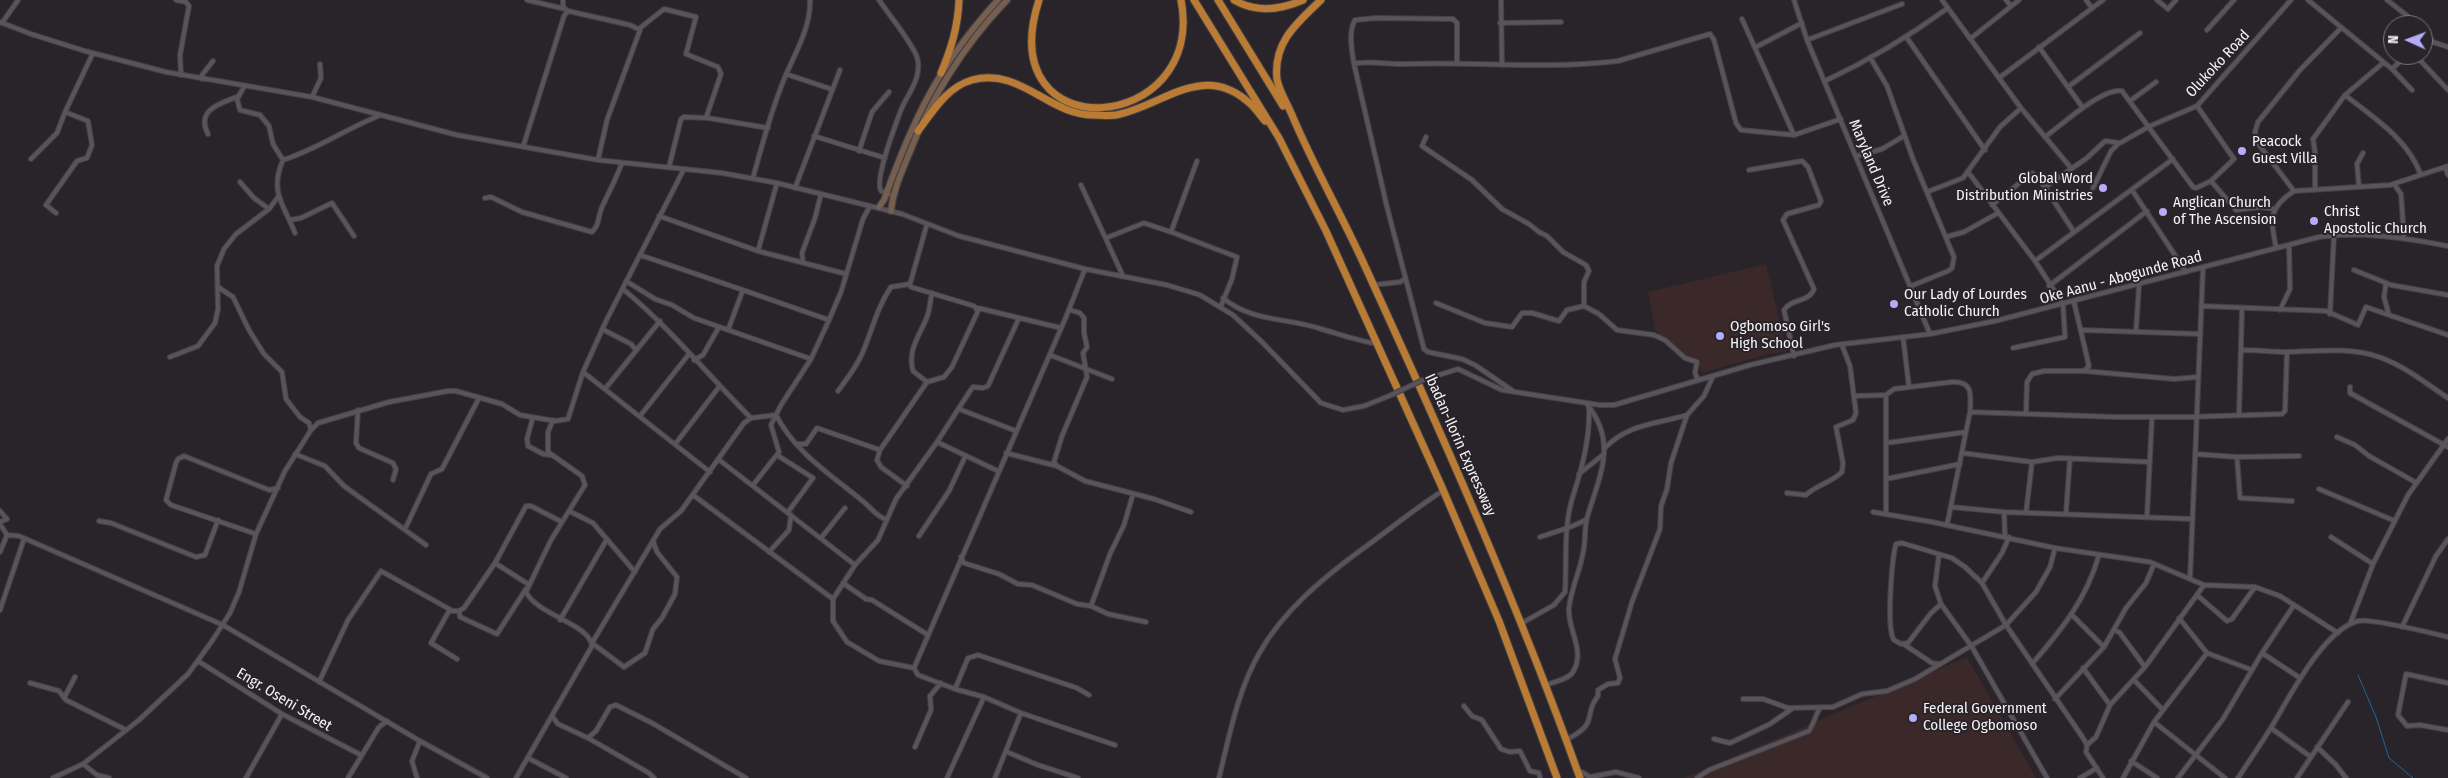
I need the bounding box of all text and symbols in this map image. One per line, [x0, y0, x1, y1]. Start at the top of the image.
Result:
north arrow [2383, 15, 2433, 65]
street label: Olukoko Road [2182, 27, 2254, 101]
text: N [2385, 35, 2402, 44]
street label: Maryland Drive [1845, 117, 1897, 209]
place label: Peacock Guest Villa [2252, 133, 2317, 168]
marker: Peacock Guest Villa [2236, 145, 2248, 157]
place label: Global Word Distribution Ministries [1956, 170, 2093, 205]
marker: Global Word Distribution Ministries [2097, 182, 2109, 194]
place label: Anglican Church of The Ascension [2173, 194, 2277, 229]
place label: Christ Apostolic Church [2324, 203, 2427, 238]
marker: Anglican Church of The Ascension [2157, 206, 2169, 218]
marker: Christ Apostolic Church [2308, 215, 2320, 227]
street label: Oke Aanu - Abogunde Road [2038, 248, 2204, 308]
place label: Our Lady of Lourdes Catholic Church [1904, 286, 2027, 321]
marker: Our Lady of Lourdes Catholic Church [1888, 298, 1900, 310]
place label: Ogbomoso Girl's High School [1730, 318, 1830, 353]
marker: Ogbomoso Girl's High School [1714, 330, 1726, 342]
street label: Ibadan-Ilorin Expressway [1420, 371, 1500, 519]
street label: Engr. Oseni Street [233, 664, 335, 736]
place label: Federal Government College Ogbomoso [1923, 700, 2047, 735]
marker: Federal Government College Ogbomoso [1907, 712, 1919, 724]

